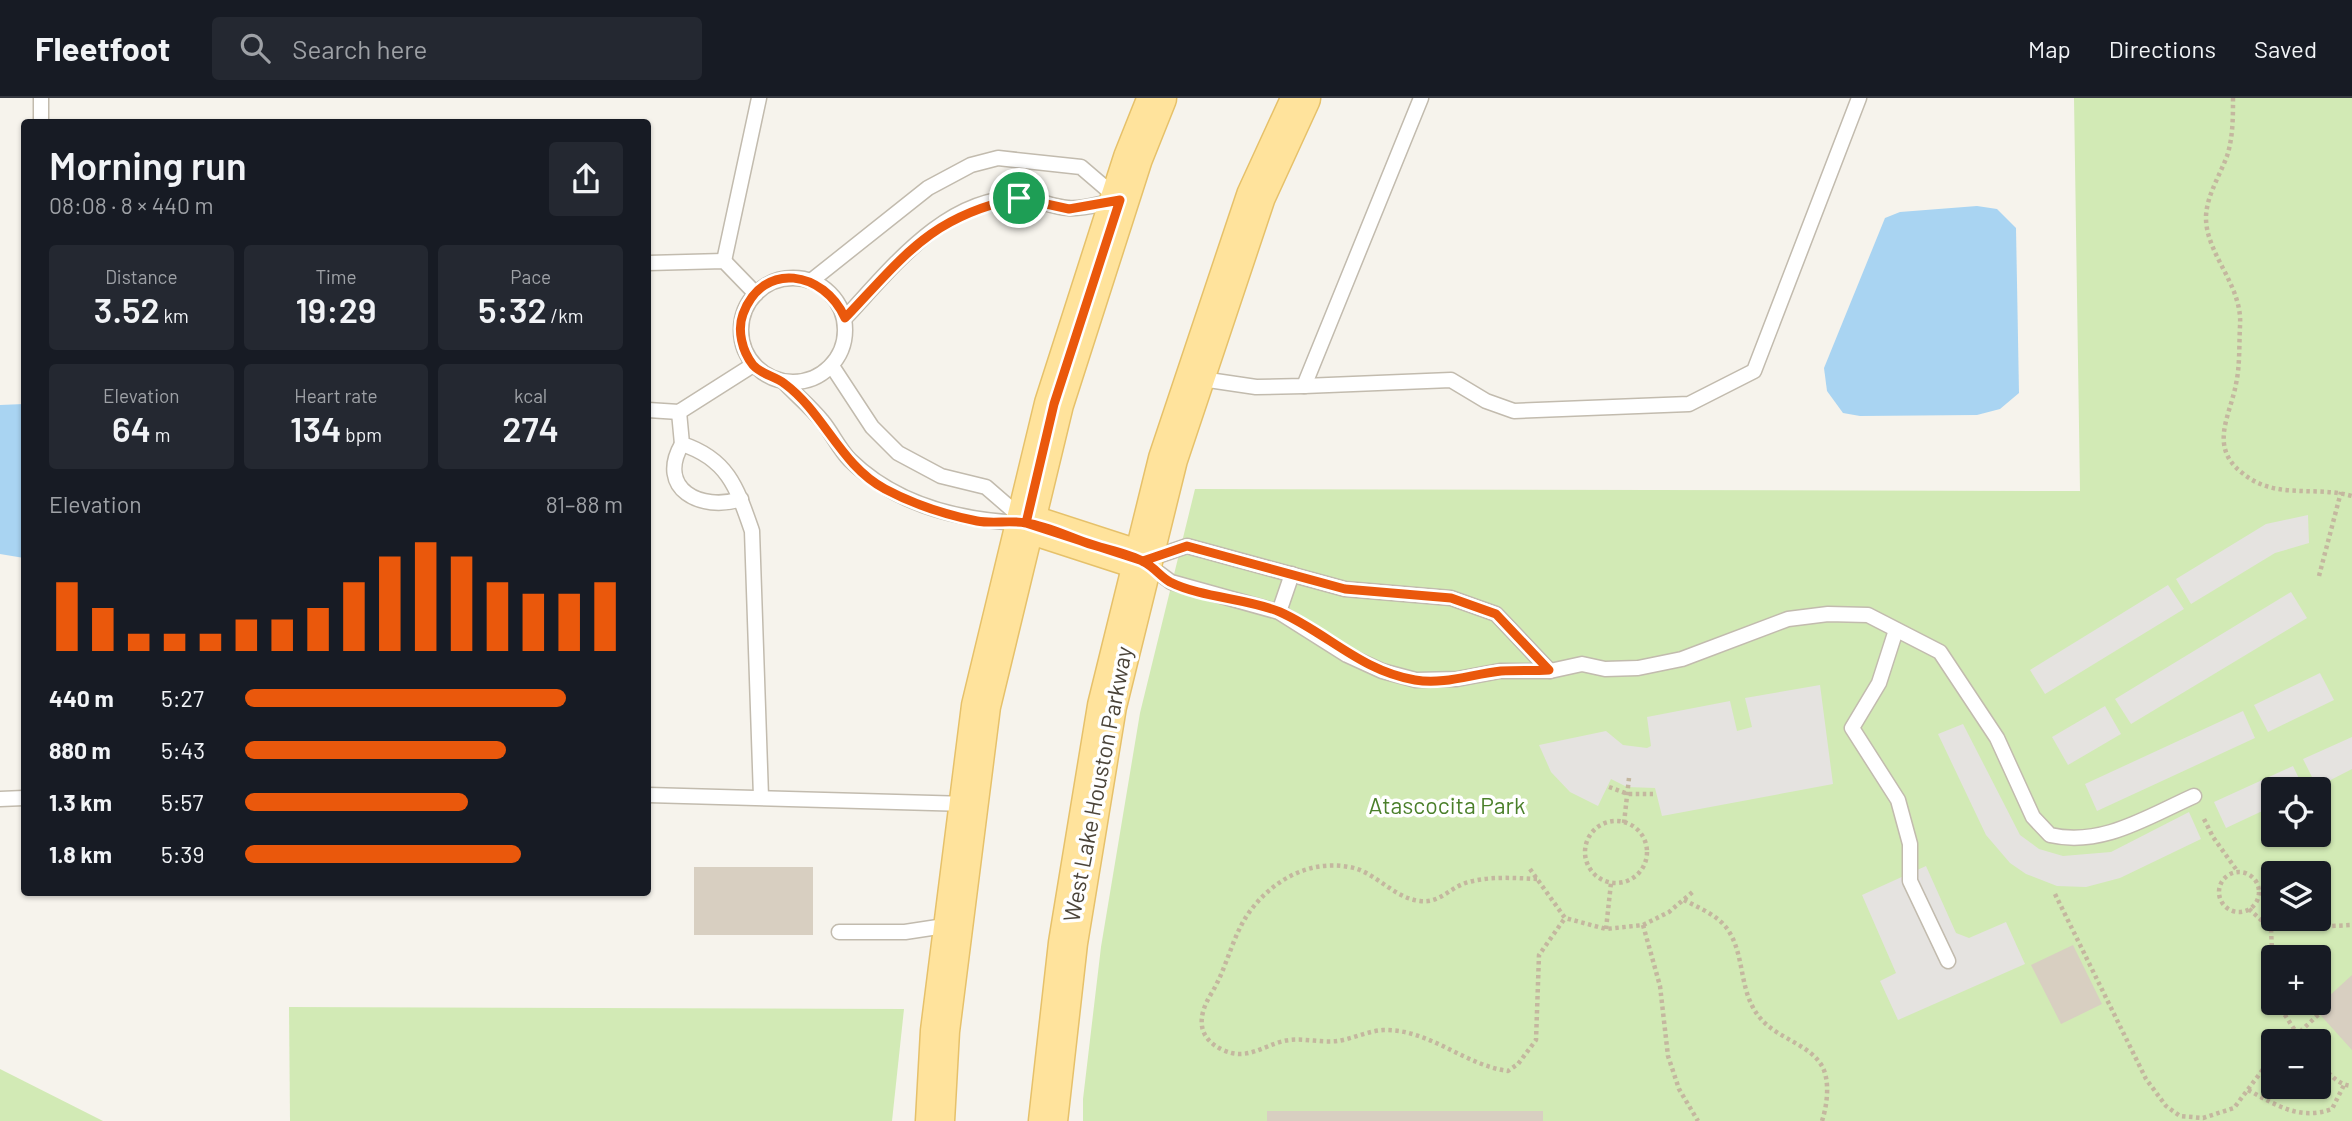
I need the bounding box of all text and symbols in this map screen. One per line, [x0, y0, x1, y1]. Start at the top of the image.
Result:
search box [212, 17, 702, 80]
text: Fleetfoot [35, 28, 170, 68]
icon: search [236, 29, 274, 67]
text: Search here [292, 33, 427, 64]
text: Map [2028, 34, 2071, 63]
text: Directions [2109, 34, 2216, 63]
text: Saved [2254, 34, 2317, 63]
text: Morning run [49, 142, 247, 188]
button: share [549, 142, 623, 216]
pin [989, 168, 1049, 228]
icon: arrive [1000, 179, 1038, 217]
text: 08:08 · 8 × 440 m [49, 191, 214, 219]
text: Distance [105, 265, 178, 288]
text: Time [315, 265, 357, 288]
text: Pace [510, 265, 551, 288]
text: 3.52 [94, 288, 160, 330]
text: 19:29 [296, 288, 376, 330]
text: 5:32 [478, 288, 547, 330]
text: km [160, 304, 189, 327]
text: /km [547, 304, 583, 327]
text: Elevation [103, 384, 180, 407]
text: Heart rate [294, 384, 378, 407]
text: kcal [514, 384, 547, 407]
text: 64 [112, 407, 151, 449]
text: 134 [290, 407, 342, 449]
text: 274 [502, 407, 559, 449]
text: m [151, 423, 171, 446]
text: bpm [342, 423, 382, 446]
text: Elevation [49, 490, 142, 518]
text: 81–88 m [546, 490, 623, 518]
street label: West Lake Houston Parkway [1057, 643, 1138, 924]
text: 440 m [49, 684, 114, 712]
text: 5:27 [161, 684, 204, 712]
text: 880 m [49, 736, 111, 764]
text: 5:43 [161, 736, 205, 764]
map controls [2261, 777, 2331, 1099]
button: locate [2261, 777, 2331, 847]
text: 1.3 km [49, 788, 112, 816]
text: 5:57 [161, 788, 203, 816]
park label: Atascocita Park [1368, 791, 1526, 819]
text: 1.8 km [49, 840, 112, 868]
text: 5:39 [161, 840, 204, 868]
button: layers [2261, 861, 2331, 931]
button: + [2261, 945, 2331, 1015]
button: − [2261, 1029, 2331, 1099]

